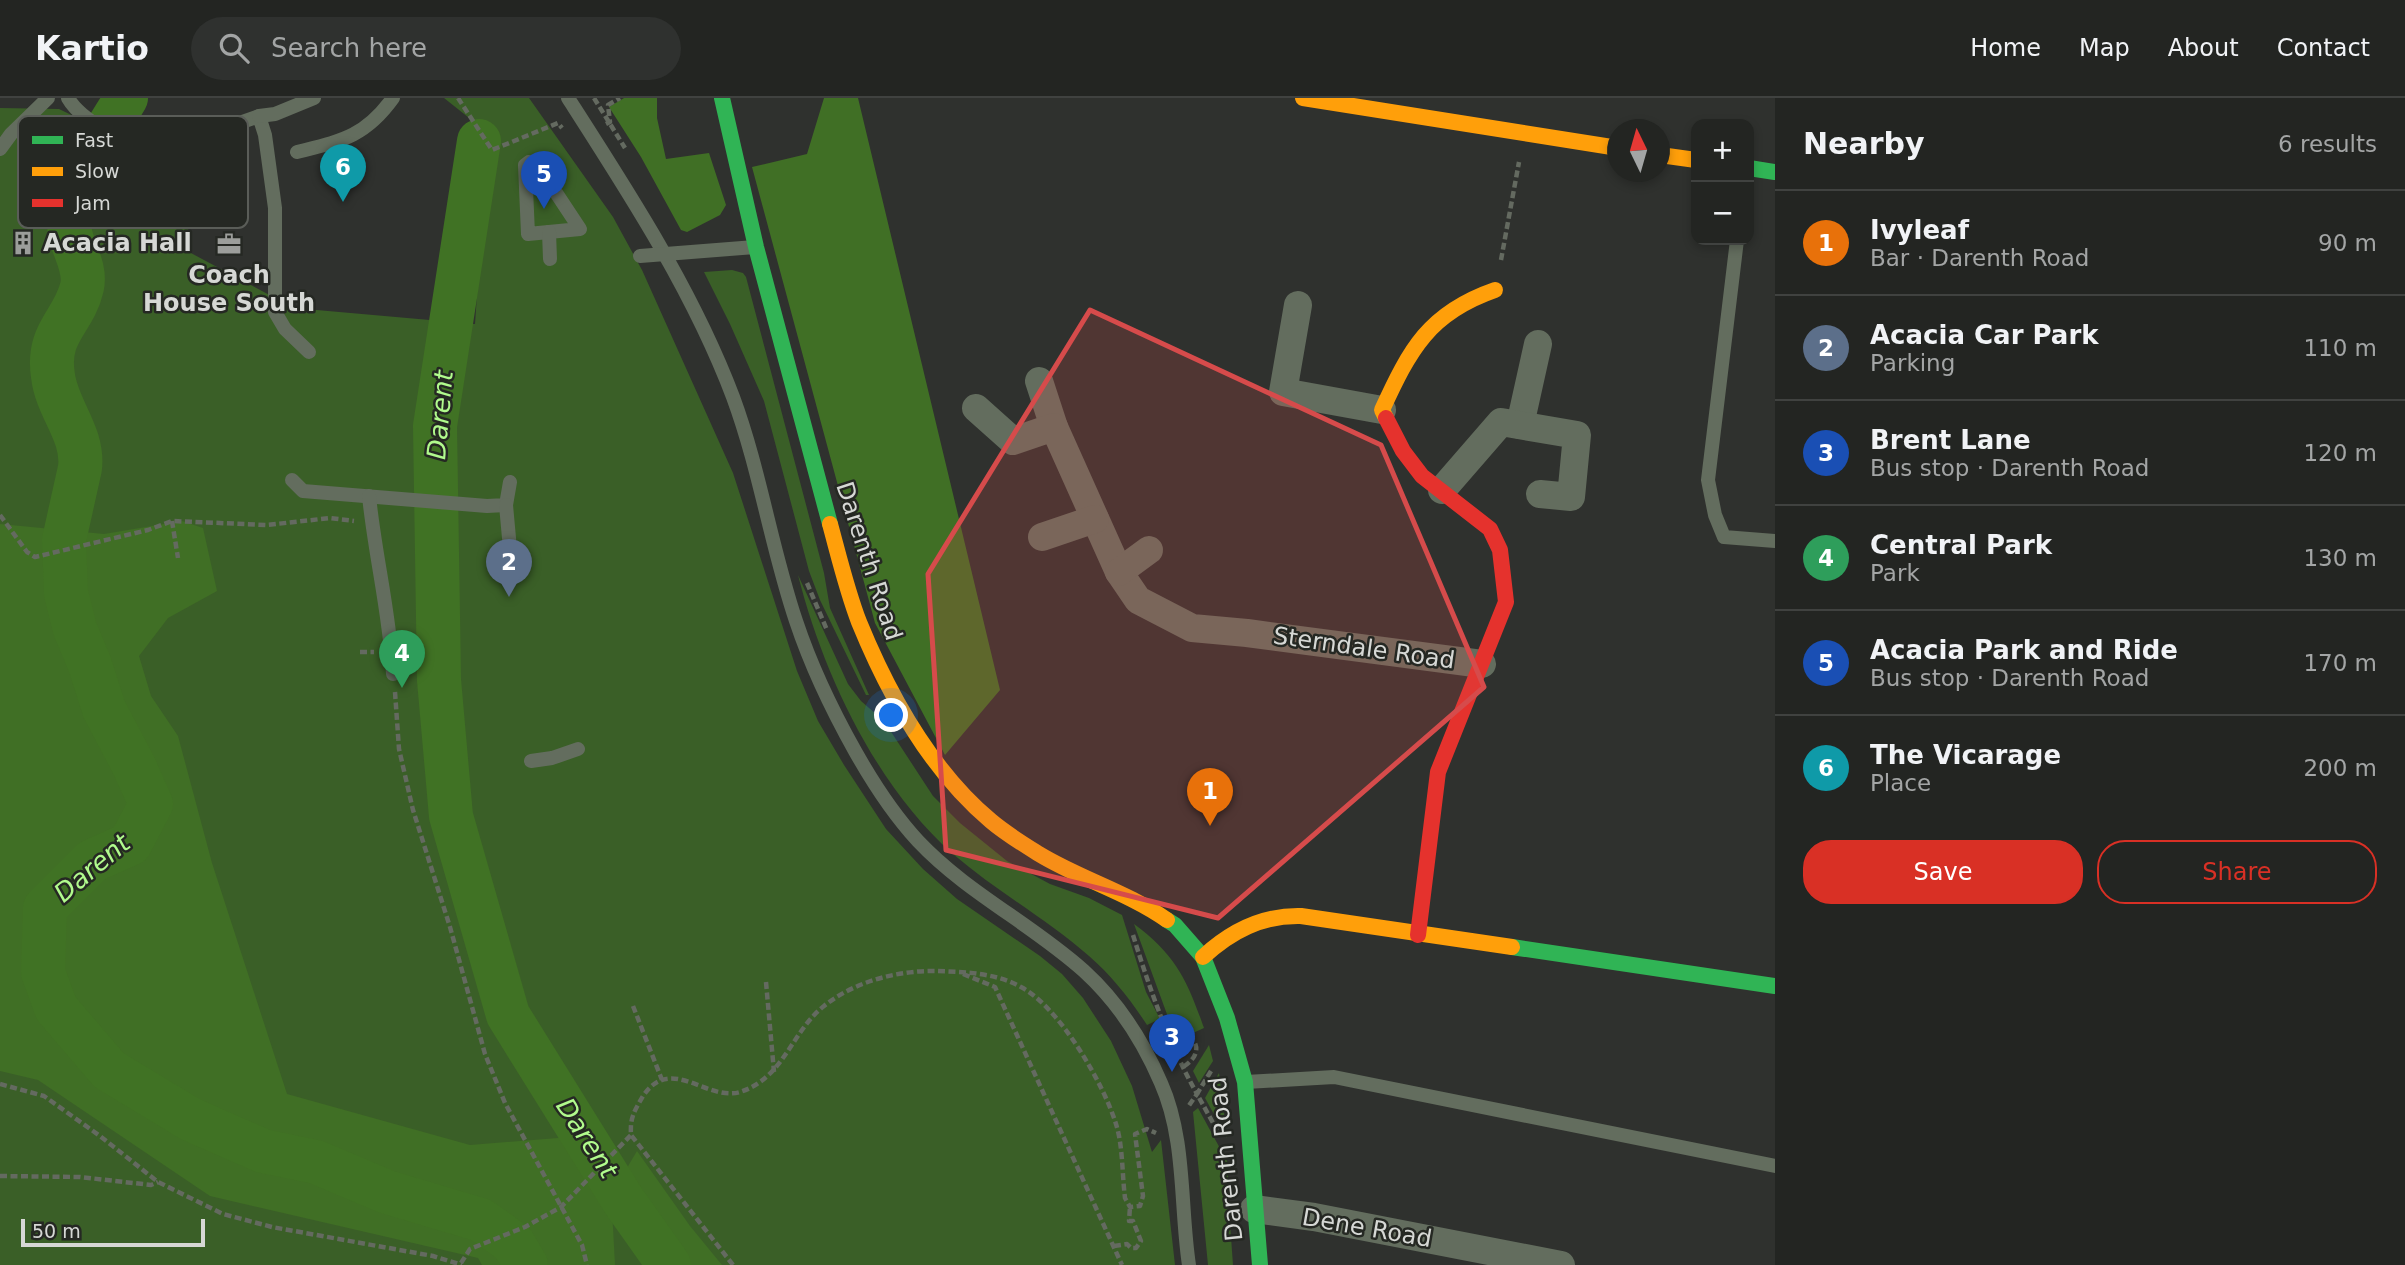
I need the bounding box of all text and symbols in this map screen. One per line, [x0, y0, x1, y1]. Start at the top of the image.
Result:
search box [191, 17, 681, 80]
text: Kartio [35, 29, 149, 68]
icon: search [215, 29, 253, 67]
text: Search here [271, 33, 427, 63]
text: Home [1970, 34, 2041, 62]
text: Map [2079, 34, 2130, 62]
text: About [2168, 34, 2239, 62]
text: Contact [2277, 34, 2370, 62]
legend [18, 116, 248, 228]
north arrow [1607, 119, 1670, 182]
map controls [1691, 119, 1754, 245]
button: + [1691, 119, 1754, 182]
text: Nearby [1803, 126, 1925, 161]
text: Fast [75, 129, 113, 151]
text: 6 results [2278, 131, 2377, 157]
pin: 6 [320, 144, 366, 202]
pin: 5 [521, 151, 567, 209]
text: Slow [75, 160, 120, 182]
button: − [1691, 182, 1754, 245]
text: Jam [74, 192, 111, 214]
text: Ivyleaf [1870, 215, 1969, 245]
building icon: Acacia Hall [9, 229, 37, 257]
place label: Acacia Hall [43, 229, 192, 257]
office icon: Coach House South [215, 230, 243, 258]
text: 1 [1818, 230, 1834, 256]
text: 90 m [2318, 230, 2377, 256]
text: Bar · Darenth Road [1870, 245, 2089, 271]
place label: Coach House South [143, 261, 315, 317]
text: Acacia Car Park [1870, 320, 2099, 350]
text: 2 [1818, 335, 1834, 361]
text: 110 m [2303, 335, 2377, 361]
text: Parking [1870, 350, 1955, 376]
water label: Darent [421, 368, 459, 461]
text: Brent Lane [1870, 425, 2031, 455]
text: 3 [1818, 440, 1834, 466]
text: 120 m [2303, 440, 2377, 466]
text: Bus stop · Darenth Road [1870, 455, 2149, 481]
street label: Darenth Road [830, 478, 908, 644]
text: Central Park [1870, 530, 2052, 560]
pin: 2 [486, 539, 532, 597]
text: 4 [1818, 545, 1834, 571]
text: 130 m [2303, 545, 2377, 571]
text: Park [1870, 560, 1920, 586]
street label: Sterndale Road [1271, 621, 1457, 675]
pin: 4 [379, 630, 425, 688]
text: Acacia Park and Ride [1870, 635, 2178, 665]
text: 5 [1818, 650, 1834, 676]
text: 170 m [2303, 650, 2377, 676]
text: Bus stop · Darenth Road [1870, 665, 2149, 691]
your location [874, 698, 908, 732]
text: The Vicarage [1870, 740, 2061, 770]
text: 6 [1818, 755, 1834, 781]
text: 200 m [2303, 755, 2377, 781]
pin: 1 [1187, 768, 1233, 826]
text: Place [1870, 770, 1931, 796]
water label: Darent [48, 827, 136, 908]
button: Save [1803, 840, 2083, 904]
button: Share [2097, 840, 2377, 904]
pin: 3 [1149, 1014, 1195, 1072]
street label: Darenth Road [1203, 1075, 1249, 1243]
water label: Darent [550, 1092, 624, 1184]
street label: Dene Road [1300, 1203, 1434, 1253]
scale bar [21, 1216, 205, 1248]
text: 50 m [32, 1220, 81, 1242]

